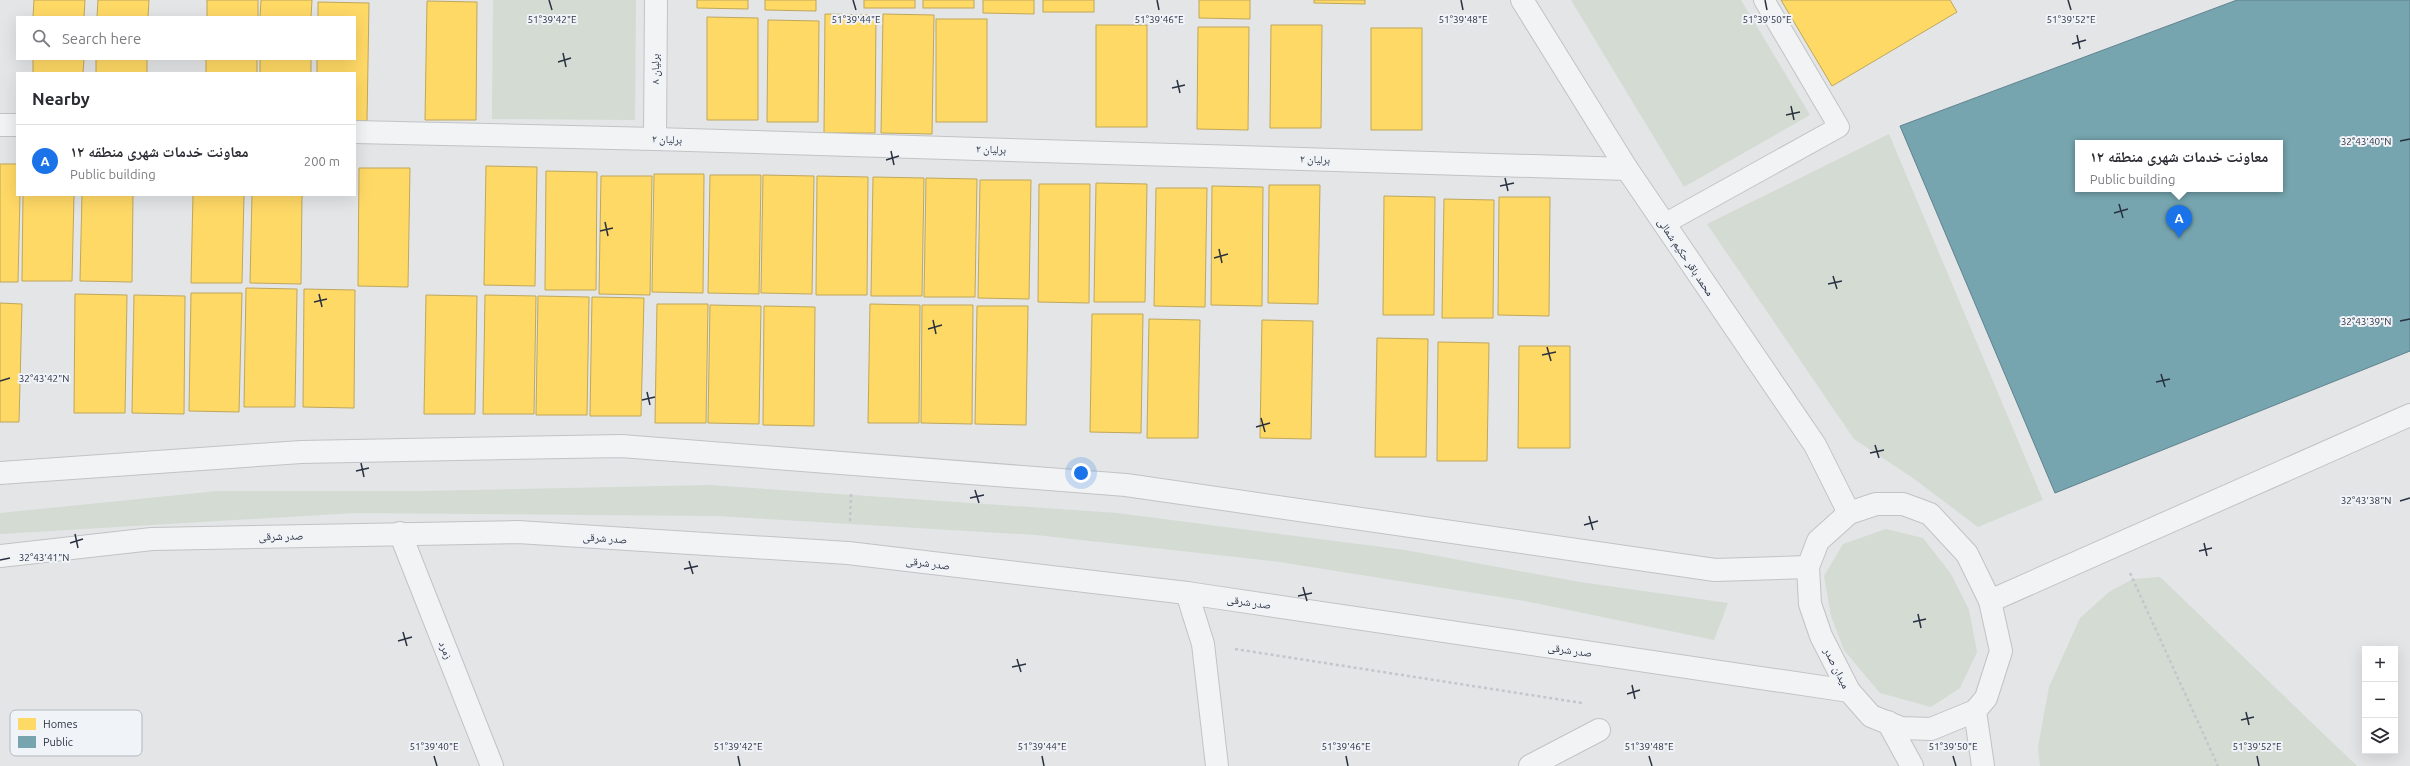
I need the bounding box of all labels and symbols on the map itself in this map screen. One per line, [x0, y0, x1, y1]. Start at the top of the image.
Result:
text: 51°39'42"E [527, 14, 577, 25]
text: 51°39'44"E [831, 14, 881, 25]
text: 51°39'46"E [1134, 14, 1184, 25]
text: 51°39'48"E [1438, 14, 1488, 25]
text: 51°39'50"E [1742, 14, 1792, 25]
text: 51°39'52"E [2046, 14, 2096, 25]
street label: برلیان ۸ [649, 54, 662, 84]
street label: برلیان ۲ [652, 132, 682, 147]
text: 32°43'40"N [2341, 136, 2391, 147]
street label: برلیان ۲ [976, 142, 1006, 157]
street label: برلیان ۲ [1300, 152, 1330, 167]
pin: A [2166, 205, 2192, 238]
street label: محمد باقر حکیم شمالی [1654, 216, 1716, 299]
text: 32°43'39"N [2341, 316, 2391, 327]
text: 32°43'42"N [19, 373, 69, 384]
your location [1071, 463, 1091, 483]
text: 32°43'38"N [2341, 495, 2391, 506]
street label: صدر شرقی [259, 530, 303, 543]
street label: صدر شرقی [582, 530, 628, 547]
text: 32°43'41"N [19, 552, 69, 563]
street label: صدر شرقی [905, 554, 951, 573]
street label: صدر شرقی [1226, 593, 1272, 612]
street label: زمرد [437, 639, 455, 661]
street label: صدر شرقی [1547, 641, 1593, 660]
street label: میدان صدر [1820, 645, 1852, 691]
legend [10, 710, 142, 756]
text: Homes [43, 718, 78, 730]
text: Public [43, 736, 73, 748]
text: 51°39'40"E [409, 741, 459, 752]
text: 51°39'42"E [713, 741, 763, 752]
text: 51°39'44"E [1017, 741, 1067, 752]
text: 51°39'46"E [1321, 741, 1371, 752]
text: 51°39'48"E [1624, 741, 1674, 752]
text: 51°39'50"E [1928, 741, 1978, 752]
text: 51°39'52"E [2232, 741, 2282, 752]

